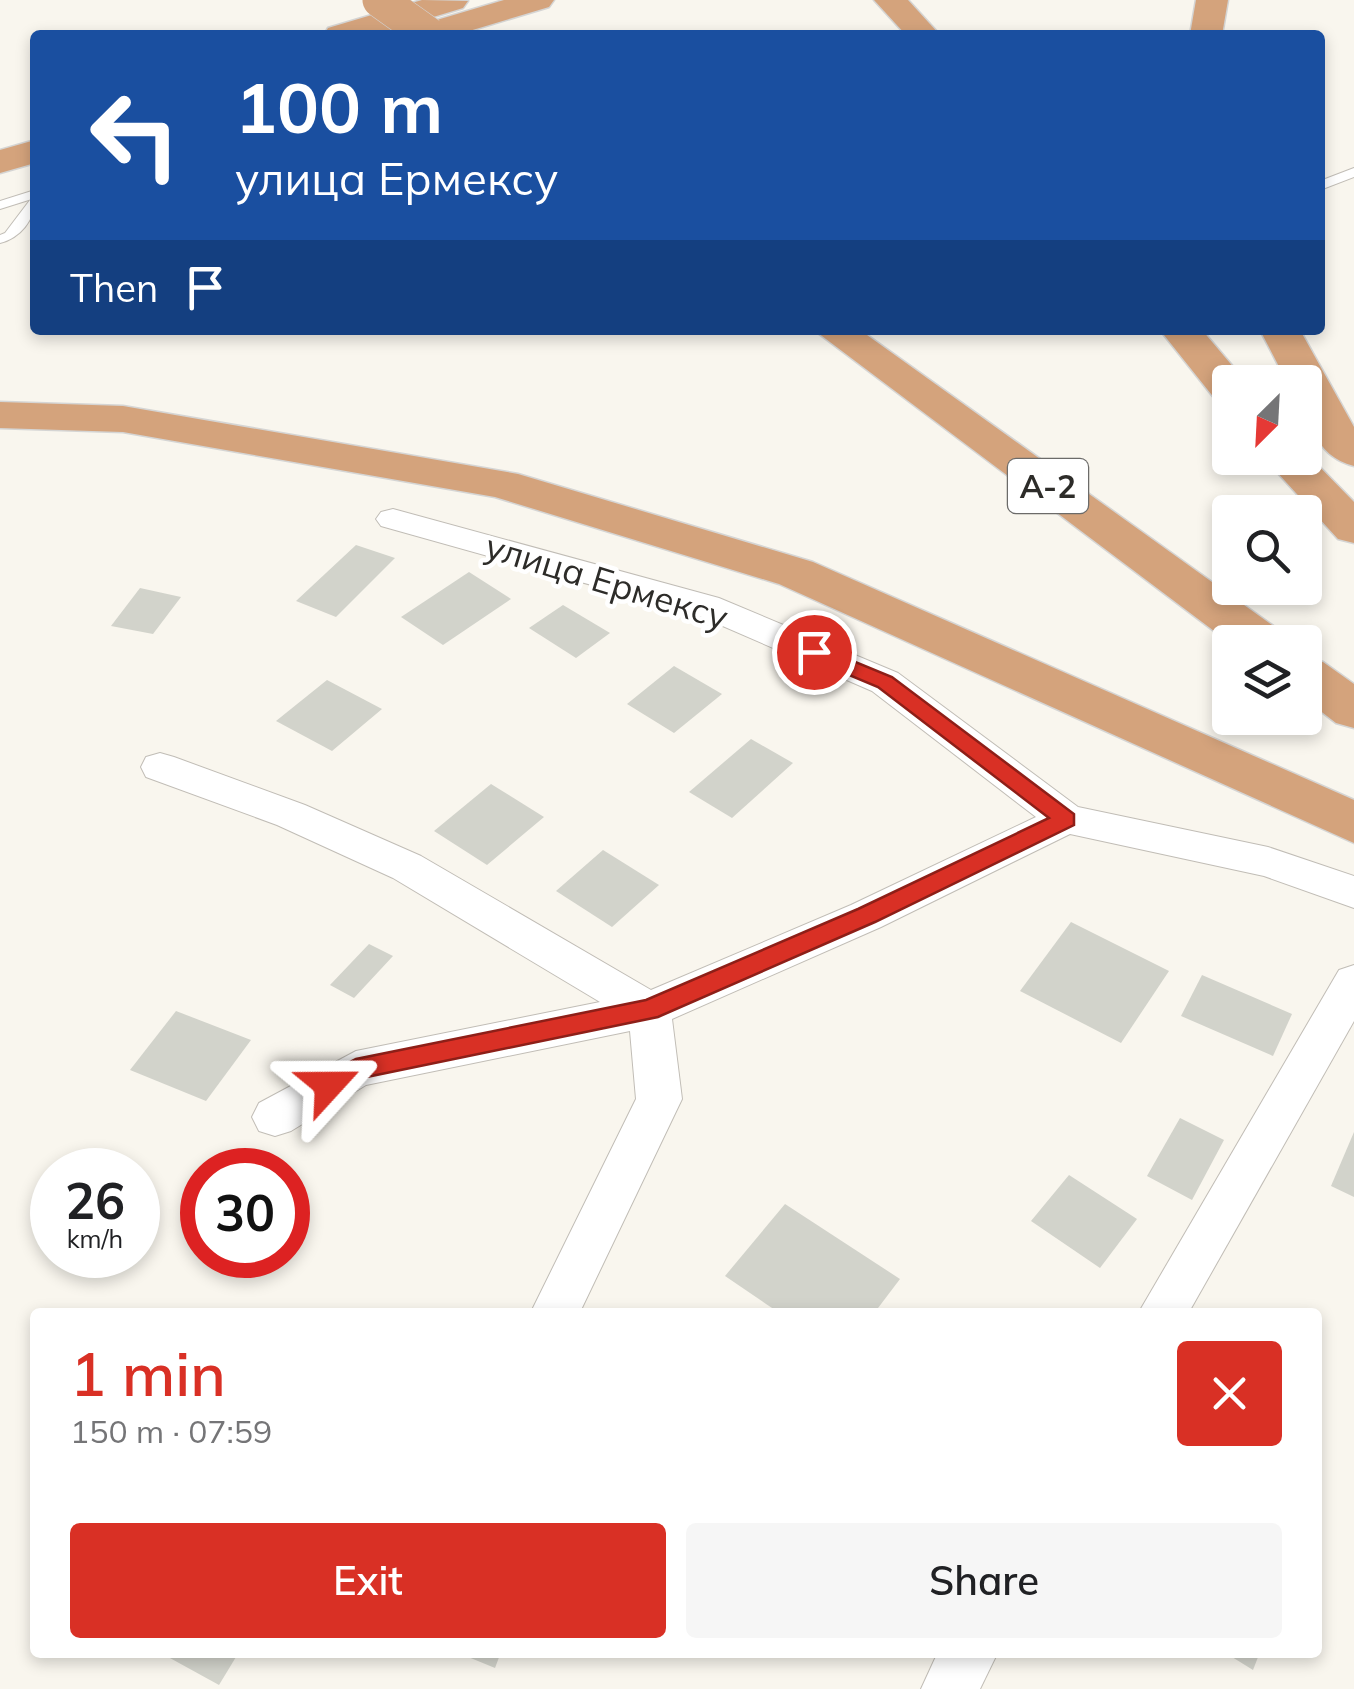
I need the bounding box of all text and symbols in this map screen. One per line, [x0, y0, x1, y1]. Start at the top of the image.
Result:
text: 100 m [235, 63, 443, 151]
icon: left [70, 70, 200, 200]
text: улица Ермексу [235, 150, 558, 206]
icon: arrive [178, 260, 233, 315]
text: Then [70, 264, 158, 312]
north arrow [1212, 365, 1322, 475]
map controls [1212, 365, 1322, 735]
road number: A-2 [1008, 459, 1088, 513]
button: search [1212, 495, 1322, 605]
street label: улица Ермексу [480, 523, 734, 639]
pin [772, 610, 857, 695]
icon: arrive [787, 625, 842, 680]
button: layers [1212, 625, 1322, 735]
position arrow [277, 1033, 381, 1137]
speed limit sign: 30 [180, 1148, 310, 1278]
text: 26 [65, 1169, 125, 1232]
text: km/h [67, 1223, 123, 1254]
text: 1 min [70, 1336, 226, 1411]
button: close [1177, 1341, 1282, 1446]
text: 150 m · 07:59 [70, 1411, 272, 1451]
button: Exit [70, 1523, 666, 1638]
button: Share [686, 1523, 1282, 1638]

